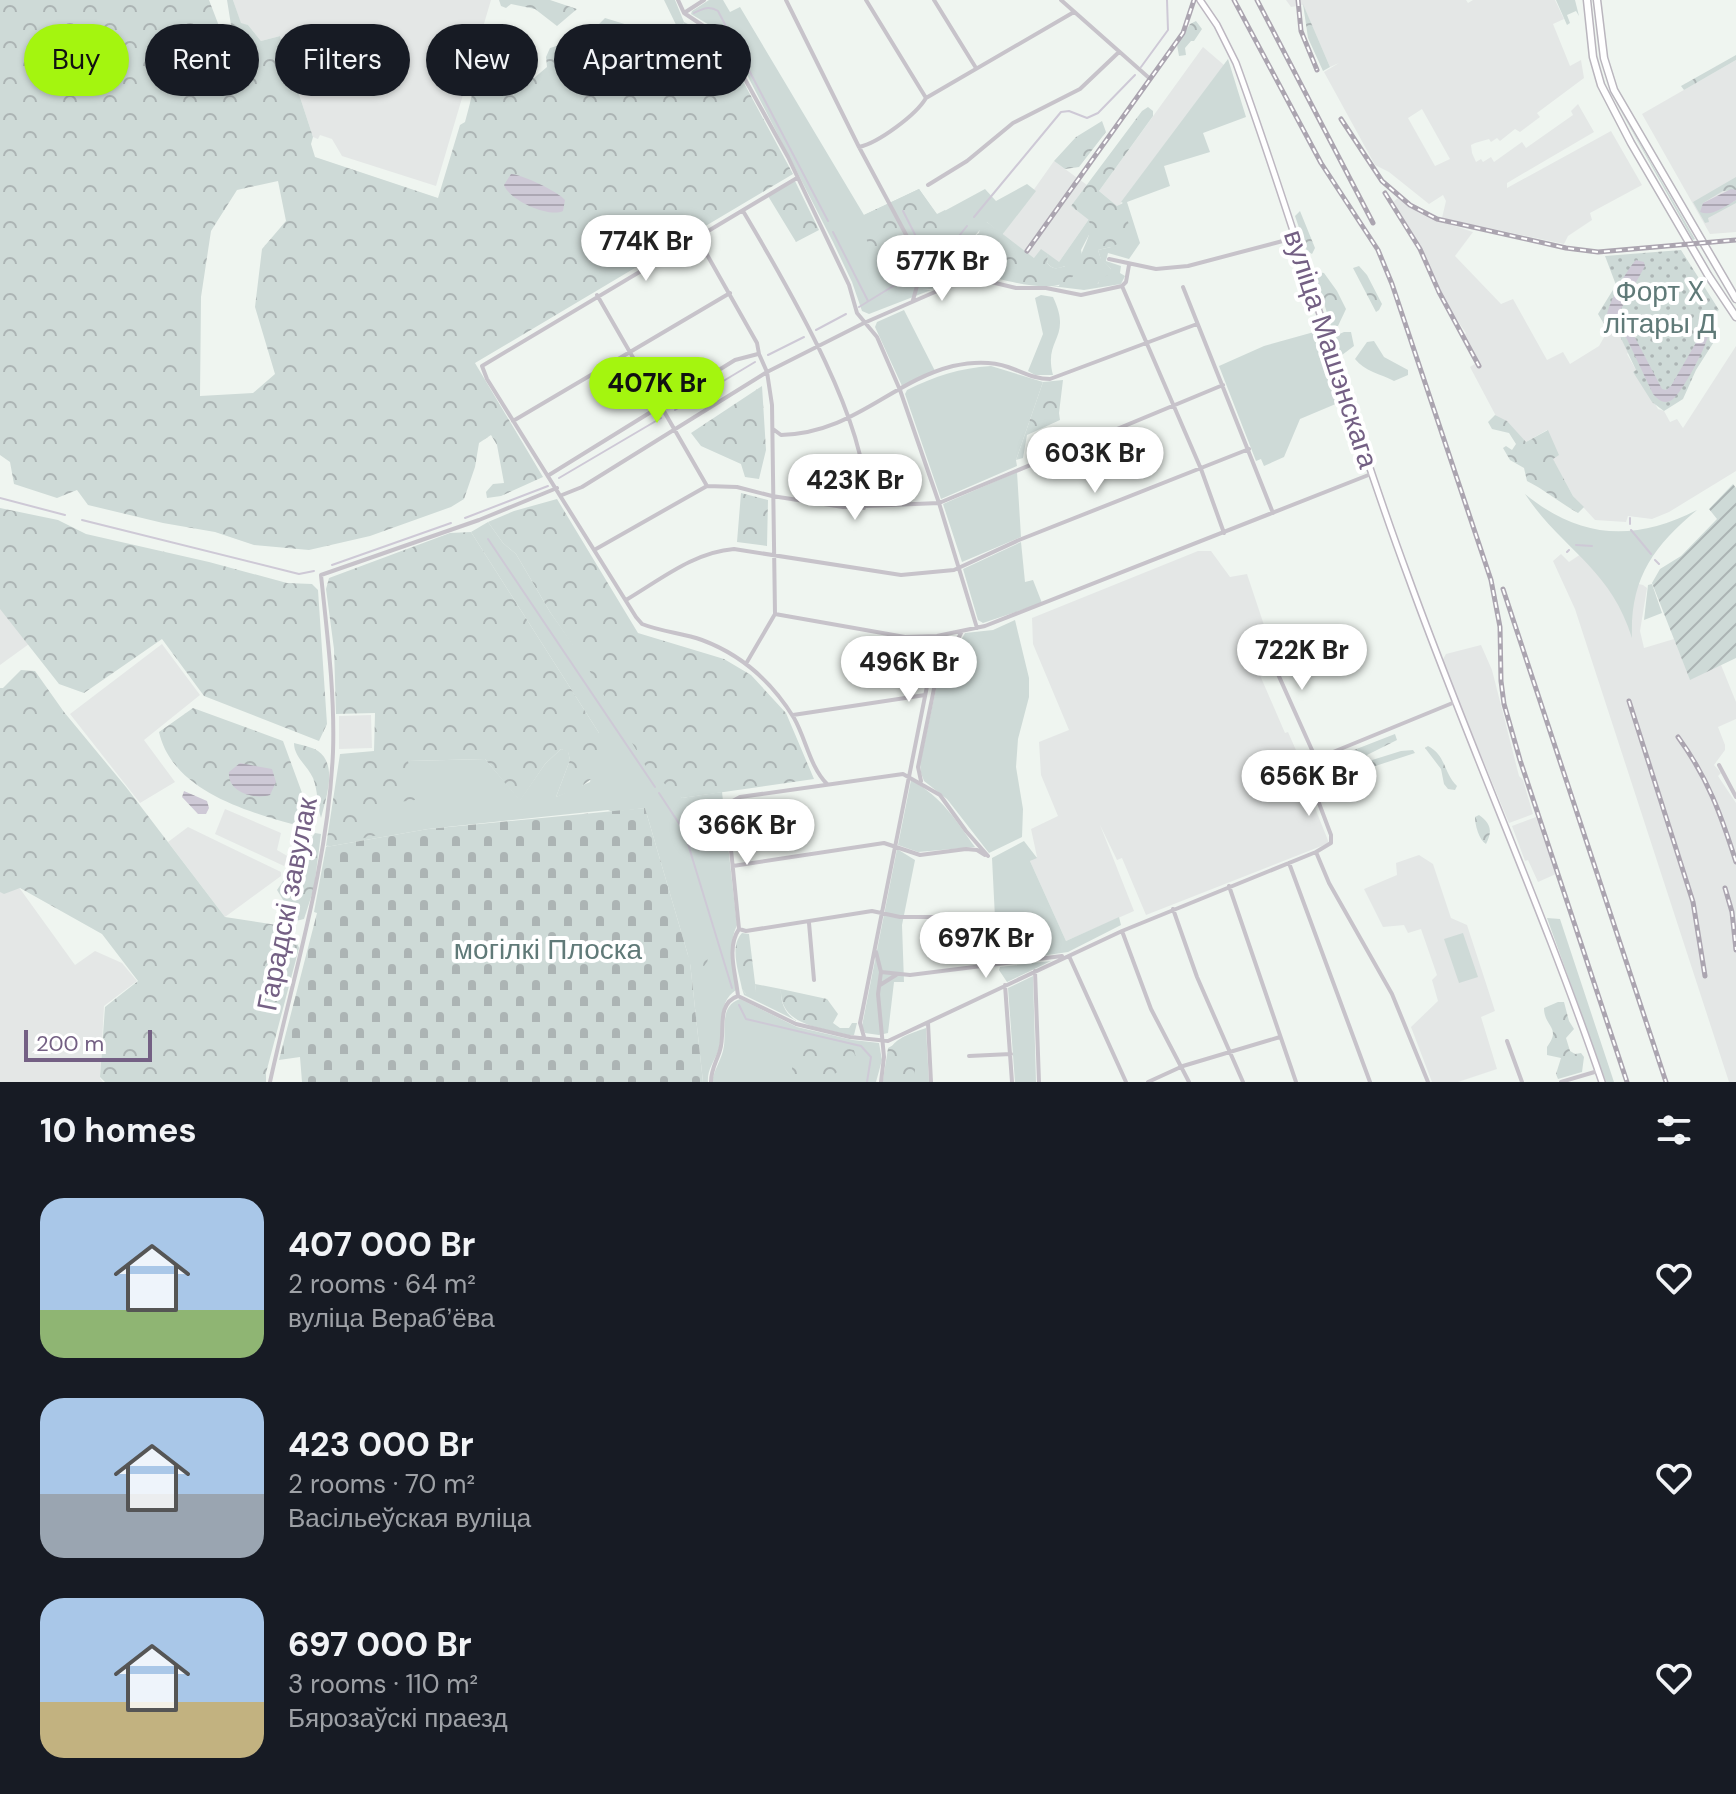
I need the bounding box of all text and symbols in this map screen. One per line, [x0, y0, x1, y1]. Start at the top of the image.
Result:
chip: Buy [24, 24, 129, 96]
chip: Rent [145, 24, 259, 96]
chip: Filters [275, 24, 410, 96]
chip: New [426, 24, 538, 96]
chip: Apartment [554, 24, 751, 96]
pin: 774K Br [572, 215, 720, 283]
text: 774K Br [599, 224, 693, 258]
street label: вуліца Машэнскага [1275, 225, 1387, 473]
pin: 577K Br [868, 235, 1016, 303]
text: 577K Br [895, 244, 989, 278]
park label: Форт X літары Д [1604, 273, 1716, 342]
pin: 407K Br [583, 357, 731, 425]
text: 407K Br [607, 366, 707, 400]
pin: 603K Br [1021, 427, 1169, 495]
text: 603K Br [1045, 436, 1145, 470]
pin: 423K Br [781, 454, 929, 522]
text: 423K Br [806, 463, 904, 497]
pin: 722K Br [1228, 624, 1376, 692]
text: 722K Br [1255, 633, 1349, 667]
pin: 496K Br [835, 636, 983, 704]
text: 496K Br [859, 645, 959, 679]
pin: 656K Br [1235, 750, 1383, 818]
text: 656K Br [1260, 759, 1358, 793]
street label: Гарадскі завулак [248, 793, 326, 1014]
pin: 366K Br [673, 799, 821, 867]
text: 366K Br [698, 808, 796, 842]
pin: 697K Br [912, 912, 1060, 980]
text: 697K Br [938, 921, 1034, 955]
park label: могілкі Плоска [454, 931, 643, 968]
scale bar [24, 1026, 152, 1062]
text: 200 m [36, 1029, 104, 1058]
text: 10 homes [40, 1108, 197, 1153]
icon: filters [1652, 1108, 1696, 1152]
text: 407 000 Br [288, 1222, 475, 1267]
icon: home [104, 1230, 200, 1326]
icon: heart [1652, 1256, 1696, 1300]
text: 2 rooms · 64 m² [288, 1267, 476, 1301]
text: вуліца Верабʼёва [288, 1301, 495, 1335]
text: 423 000 Br [288, 1422, 474, 1467]
icon: home [104, 1430, 200, 1526]
icon: heart [1652, 1456, 1696, 1500]
text: 2 rooms · 70 m² [288, 1467, 475, 1501]
text: Васільеўская вуліца [288, 1501, 531, 1535]
text: 697 000 Br [288, 1622, 472, 1667]
icon: home [104, 1630, 200, 1726]
icon: heart [1652, 1656, 1696, 1700]
text: 3 rooms · 110 m² [288, 1667, 478, 1701]
text: Бярозаўскі праезд [288, 1701, 508, 1735]

